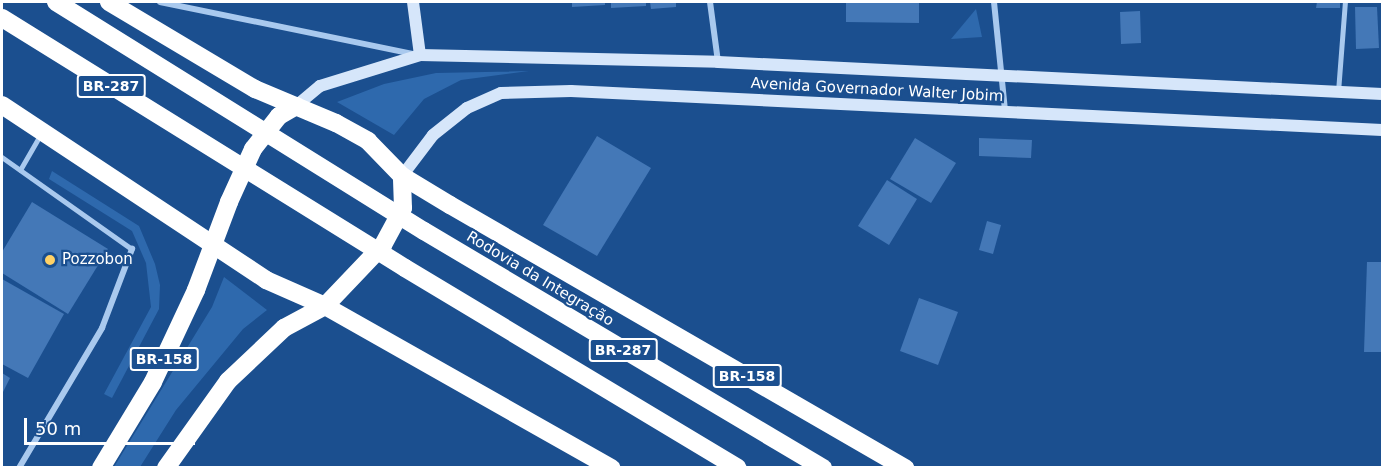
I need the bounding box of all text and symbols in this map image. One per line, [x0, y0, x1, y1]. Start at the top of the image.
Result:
street label: Avenida Governador Walter Jobim [750, 74, 1004, 106]
road number: BR-287 [76, 75, 146, 97]
street label: Rodovia da Integração [463, 228, 617, 330]
place label: Pozzobon [62, 251, 133, 269]
marker: Pozzobon [43, 253, 57, 267]
road number: BR-287 [588, 339, 658, 361]
road number: BR-158 [130, 348, 198, 370]
road number: BR-158 [712, 365, 782, 387]
scale bar [27, 406, 198, 444]
text: 50 m [35, 418, 81, 439]

